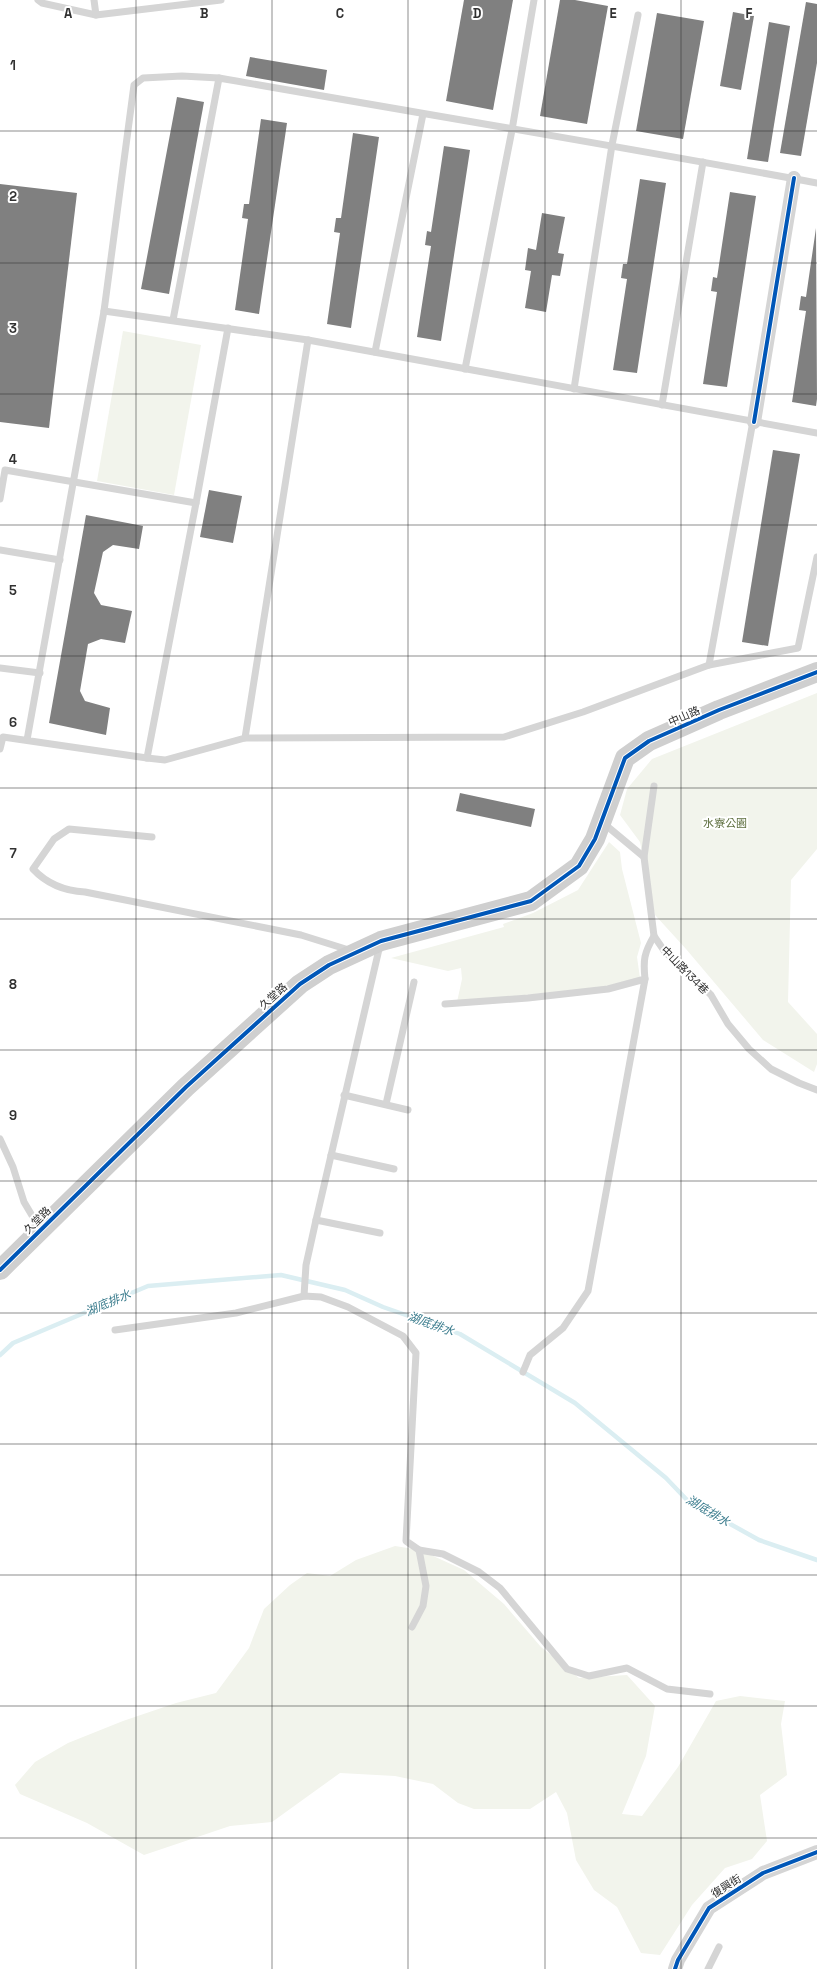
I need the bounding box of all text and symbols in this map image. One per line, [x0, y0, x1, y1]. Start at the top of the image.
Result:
text: A [64, 5, 73, 22]
text: B [200, 5, 209, 22]
text: C [336, 5, 344, 22]
text: D [473, 5, 482, 22]
text: E [609, 5, 617, 22]
text: F [746, 5, 753, 22]
text: 1 [10, 57, 16, 74]
text: 2 [9, 188, 17, 205]
text: 3 [9, 320, 17, 337]
text: 4 [9, 451, 17, 468]
text: 5 [9, 582, 17, 599]
street label: 中山路 [666, 703, 702, 729]
text: 6 [9, 714, 17, 731]
park label: 水寮公園 [703, 816, 747, 830]
text: 7 [9, 845, 17, 862]
street label: 中山路134巷 [658, 943, 712, 997]
text: 8 [9, 976, 17, 993]
street label: 久堂路 [256, 980, 290, 1012]
text: 9 [9, 1107, 17, 1124]
street label: 久堂路 [20, 1203, 54, 1237]
water label: 湖底排水 [83, 1286, 134, 1320]
water label: 湖底排水 [406, 1308, 457, 1340]
water label: 湖底排水 [683, 1492, 734, 1531]
street label: 復興街 [708, 1871, 744, 1901]

